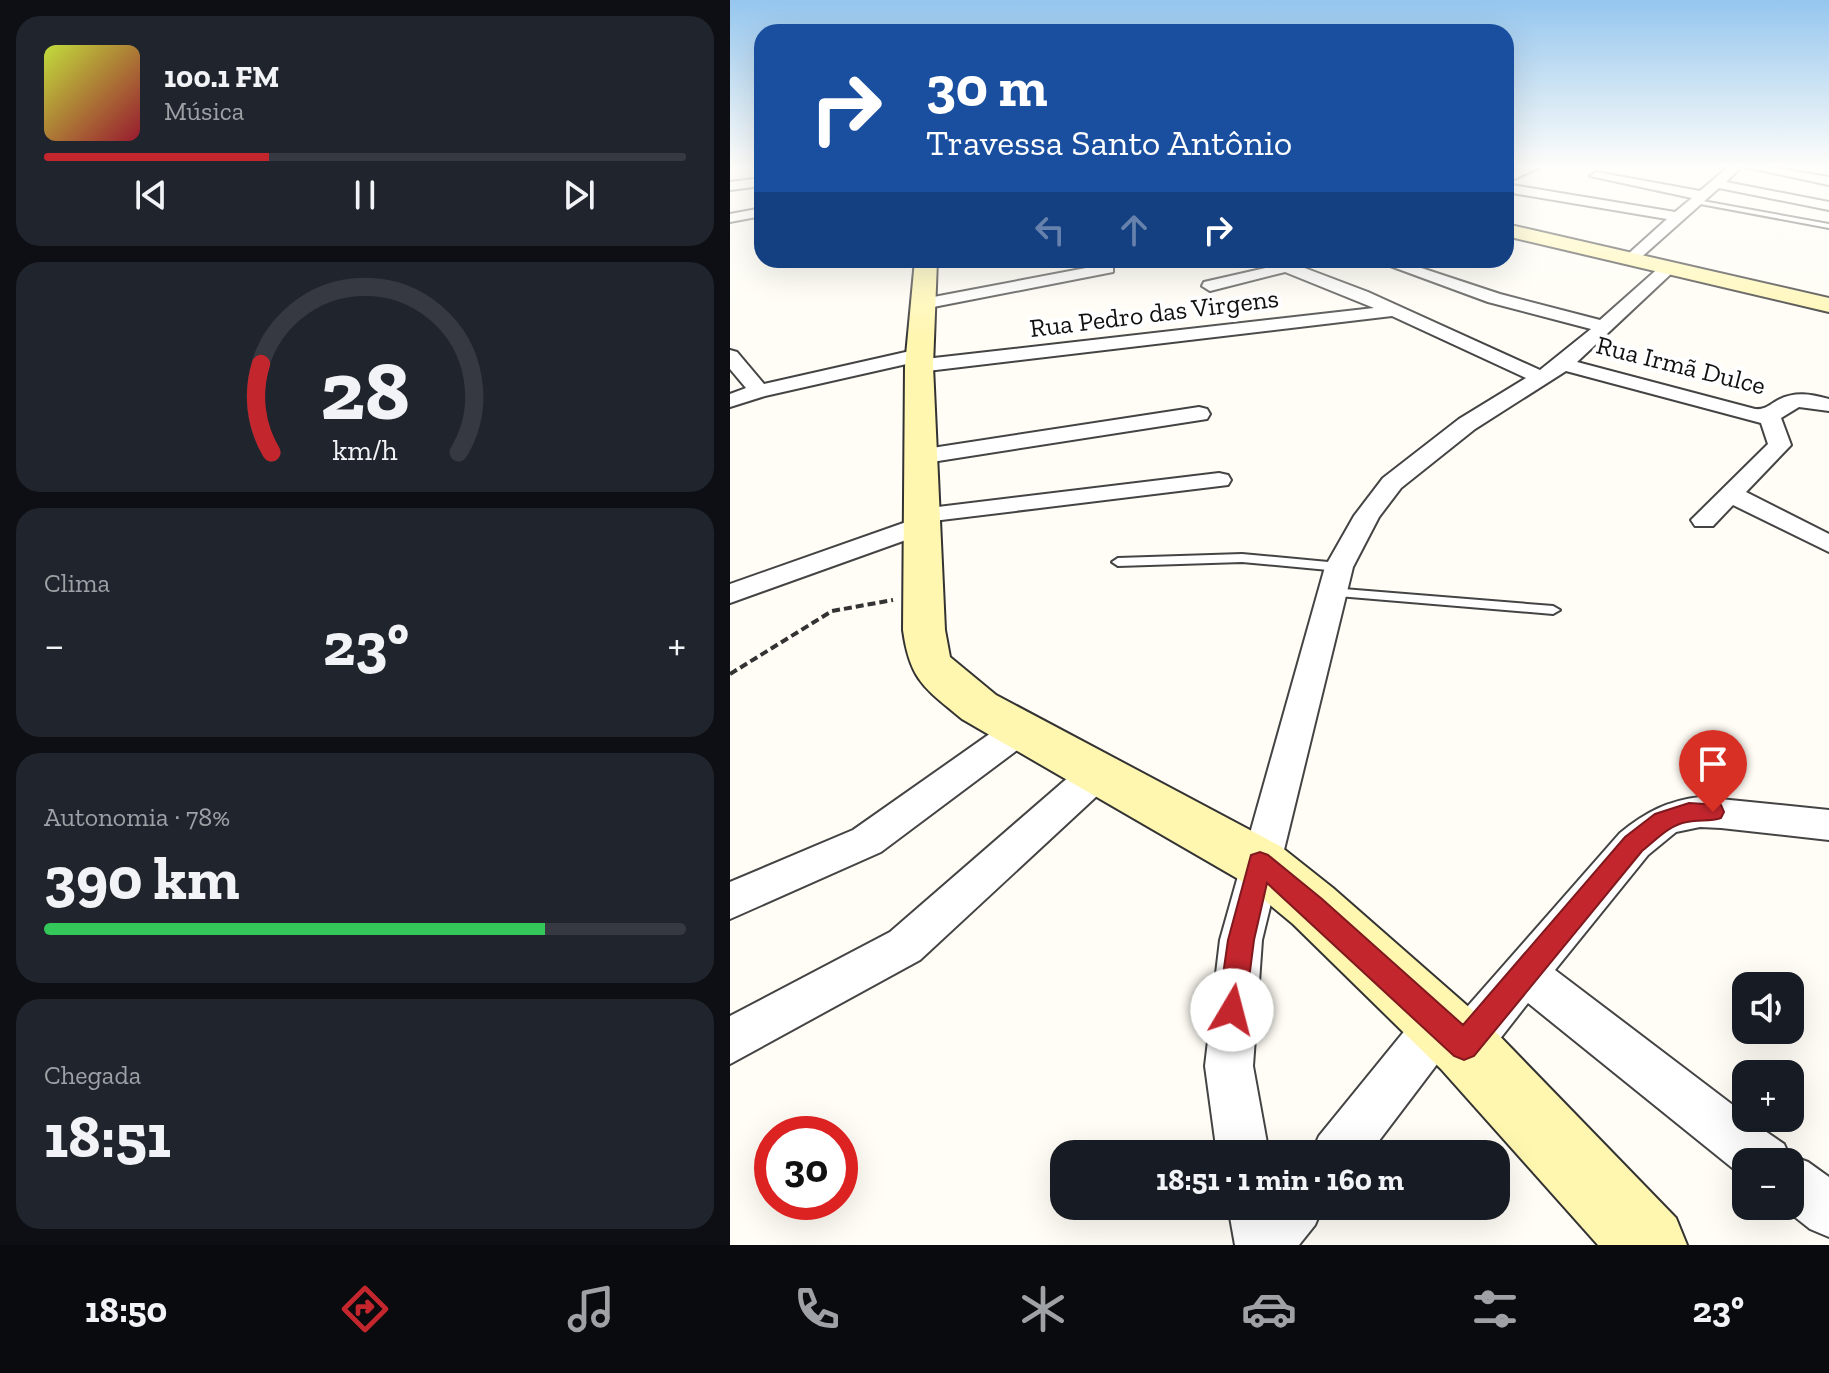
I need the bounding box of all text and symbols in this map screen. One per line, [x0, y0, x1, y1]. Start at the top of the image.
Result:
text: 30 m [926, 53, 1048, 120]
icon: right [794, 56, 898, 160]
text: 100.1 FM [164, 59, 279, 95]
text: Música [164, 95, 244, 127]
text: Travessa Santo Antônio [926, 121, 1292, 164]
icon: previous [129, 173, 173, 217]
icon: pause [343, 173, 387, 217]
icon: next [557, 173, 601, 217]
icon: left [1028, 208, 1072, 252]
icon: ahead [1112, 208, 1156, 252]
icon: right [1196, 208, 1240, 252]
street label: Rua Pedro das Virgens [1028, 282, 1280, 344]
street label: Rua Irmã Dulce [1593, 329, 1769, 401]
text: 28 [320, 339, 410, 439]
text: km/h [332, 433, 398, 467]
text: Clima [44, 567, 110, 599]
text: 23° [323, 608, 409, 680]
text: − [44, 618, 65, 671]
text: + [667, 618, 686, 671]
pin [1679, 730, 1747, 812]
icon: arrive [1691, 742, 1735, 786]
text: Autonomia · 78% [44, 801, 230, 833]
text: 390 km [44, 842, 240, 914]
position arrow [1190, 968, 1274, 1052]
map controls [1732, 972, 1804, 1220]
button: sound [1732, 972, 1804, 1044]
text: Chegada [44, 1059, 141, 1091]
button: + [1732, 1060, 1804, 1132]
text: 18:51 [44, 1100, 171, 1172]
speed limit sign: 30 [754, 1116, 858, 1220]
button: − [1732, 1148, 1804, 1220]
text: 18:51 · 1 min · 160 m [1156, 1162, 1404, 1198]
icon: directions [337, 1281, 393, 1337]
icon: music [563, 1281, 619, 1337]
icon: phone [789, 1281, 845, 1337]
icon: climate [1015, 1281, 1071, 1337]
icon: car [1241, 1281, 1297, 1337]
icon: filters [1467, 1281, 1523, 1337]
text: 18:50 [85, 1288, 167, 1331]
text: 23° [1692, 1288, 1744, 1331]

